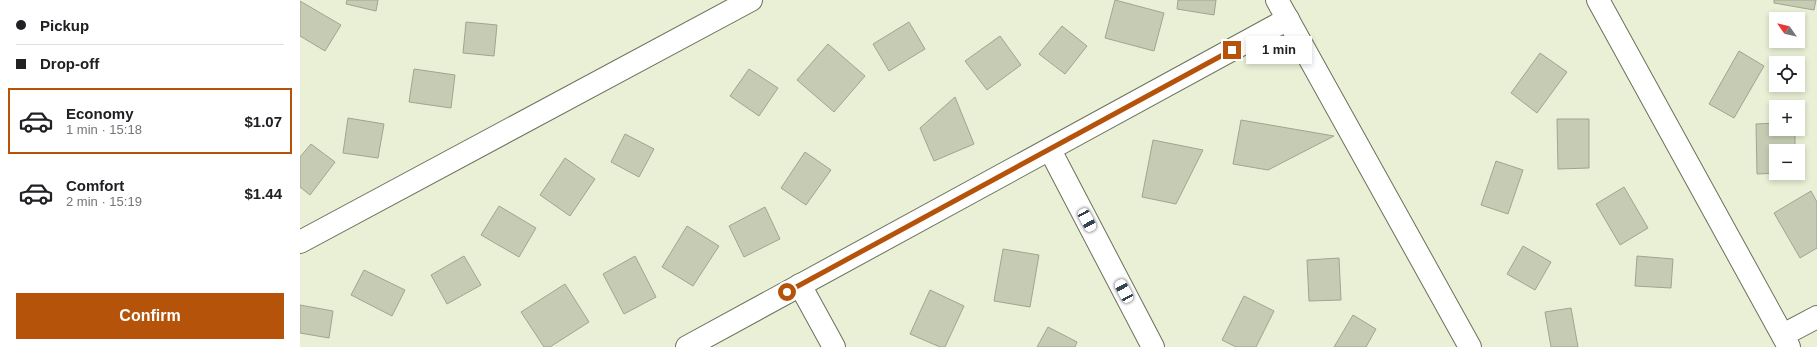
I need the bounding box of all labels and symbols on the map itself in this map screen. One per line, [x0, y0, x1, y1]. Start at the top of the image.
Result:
north arrow [1769, 12, 1805, 48]
callout: 1 min [1246, 36, 1312, 64]
route end [1223, 41, 1241, 59]
car [1076, 207, 1098, 233]
car [1113, 278, 1135, 304]
route start [778, 283, 796, 301]

